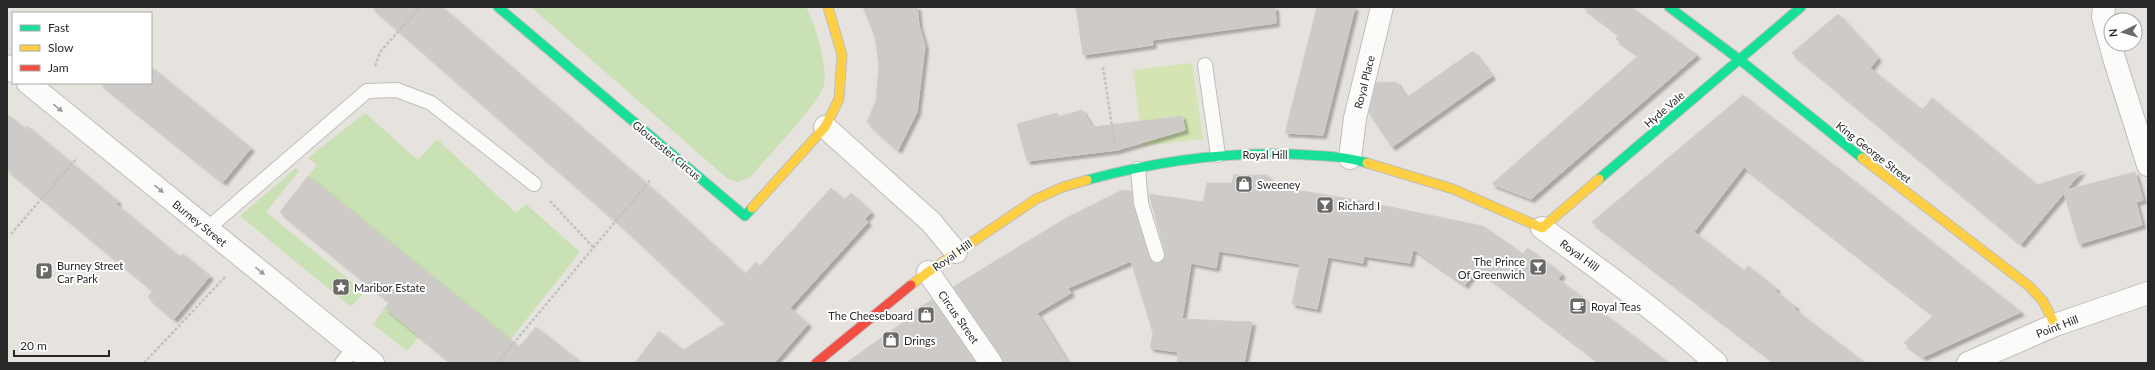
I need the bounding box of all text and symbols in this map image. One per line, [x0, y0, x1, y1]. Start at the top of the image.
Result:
legend [12, 12, 152, 84]
north arrow [2103, 12, 2143, 52]
text: Fast [48, 20, 70, 35]
text: N [2106, 28, 2119, 38]
text: Slow [48, 40, 74, 55]
street label: Royal Place [1351, 54, 1377, 110]
text: Jam [48, 60, 69, 75]
street label: Hyde Vale [1641, 88, 1687, 130]
one-way arrow [52, 103, 63, 112]
street label: Gloucester Circus [630, 118, 704, 182]
street label: King George Street [1834, 119, 1914, 185]
street label: Royal Hill [1242, 148, 1288, 161]
shop icon: Sweeney [1234, 174, 1254, 194]
place label: Sweeney [1257, 178, 1301, 191]
one-way arrow [153, 185, 164, 194]
bar icon: Richard I [1315, 195, 1335, 215]
street label: Burney Street [170, 197, 230, 249]
place label: Richard I [1338, 199, 1380, 212]
street label: Royal Hill [1558, 236, 1602, 274]
street label: Royal Hill [930, 237, 974, 273]
place label: The Prince Of Greenwich [1458, 255, 1525, 281]
bar icon: The Prince Of Greenwich [1528, 257, 1548, 277]
place label: Burney Street Car Park [57, 259, 123, 285]
parking icon: Burney Street Car Park [34, 261, 54, 281]
one-way arrow [254, 267, 265, 276]
place icon: Maribor Estate [331, 277, 351, 297]
place label: Maribor Estate [354, 281, 425, 294]
street label: Circus Street [936, 288, 982, 346]
cafe icon: Royal Teas [1568, 296, 1588, 316]
place label: Royal Teas [1591, 300, 1641, 313]
shop icon: The Cheeseboard [916, 305, 936, 325]
place label: The Cheeseboard [828, 309, 913, 322]
street label: Point Hill [2034, 312, 2080, 340]
shop icon: Drings [881, 330, 901, 350]
scale bar [14, 332, 109, 358]
place label: Drings [904, 334, 936, 347]
text: 20 m [20, 338, 47, 353]

